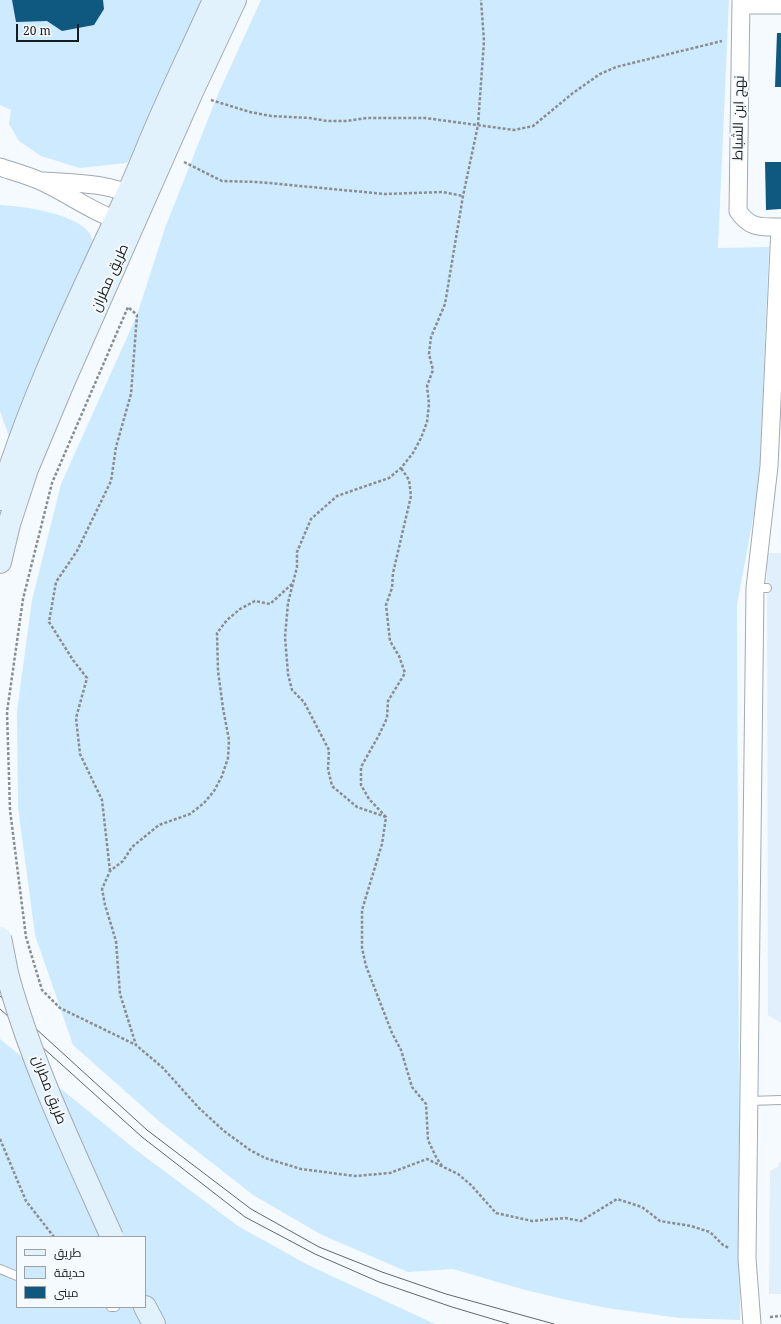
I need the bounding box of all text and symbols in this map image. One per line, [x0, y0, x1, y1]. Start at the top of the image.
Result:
scale bar [18, 16, 81, 42]
text: 20 m [23, 22, 51, 39]
street label: نهج ابن الشباط [730, 75, 748, 161]
street label: طريق مطران [88, 242, 132, 314]
street label: طريق مطران [28, 1053, 70, 1127]
legend [16, 1236, 146, 1308]
text: طريق [54, 1244, 81, 1261]
text: حديقة [54, 1264, 85, 1281]
text: مبنى [54, 1284, 79, 1301]

